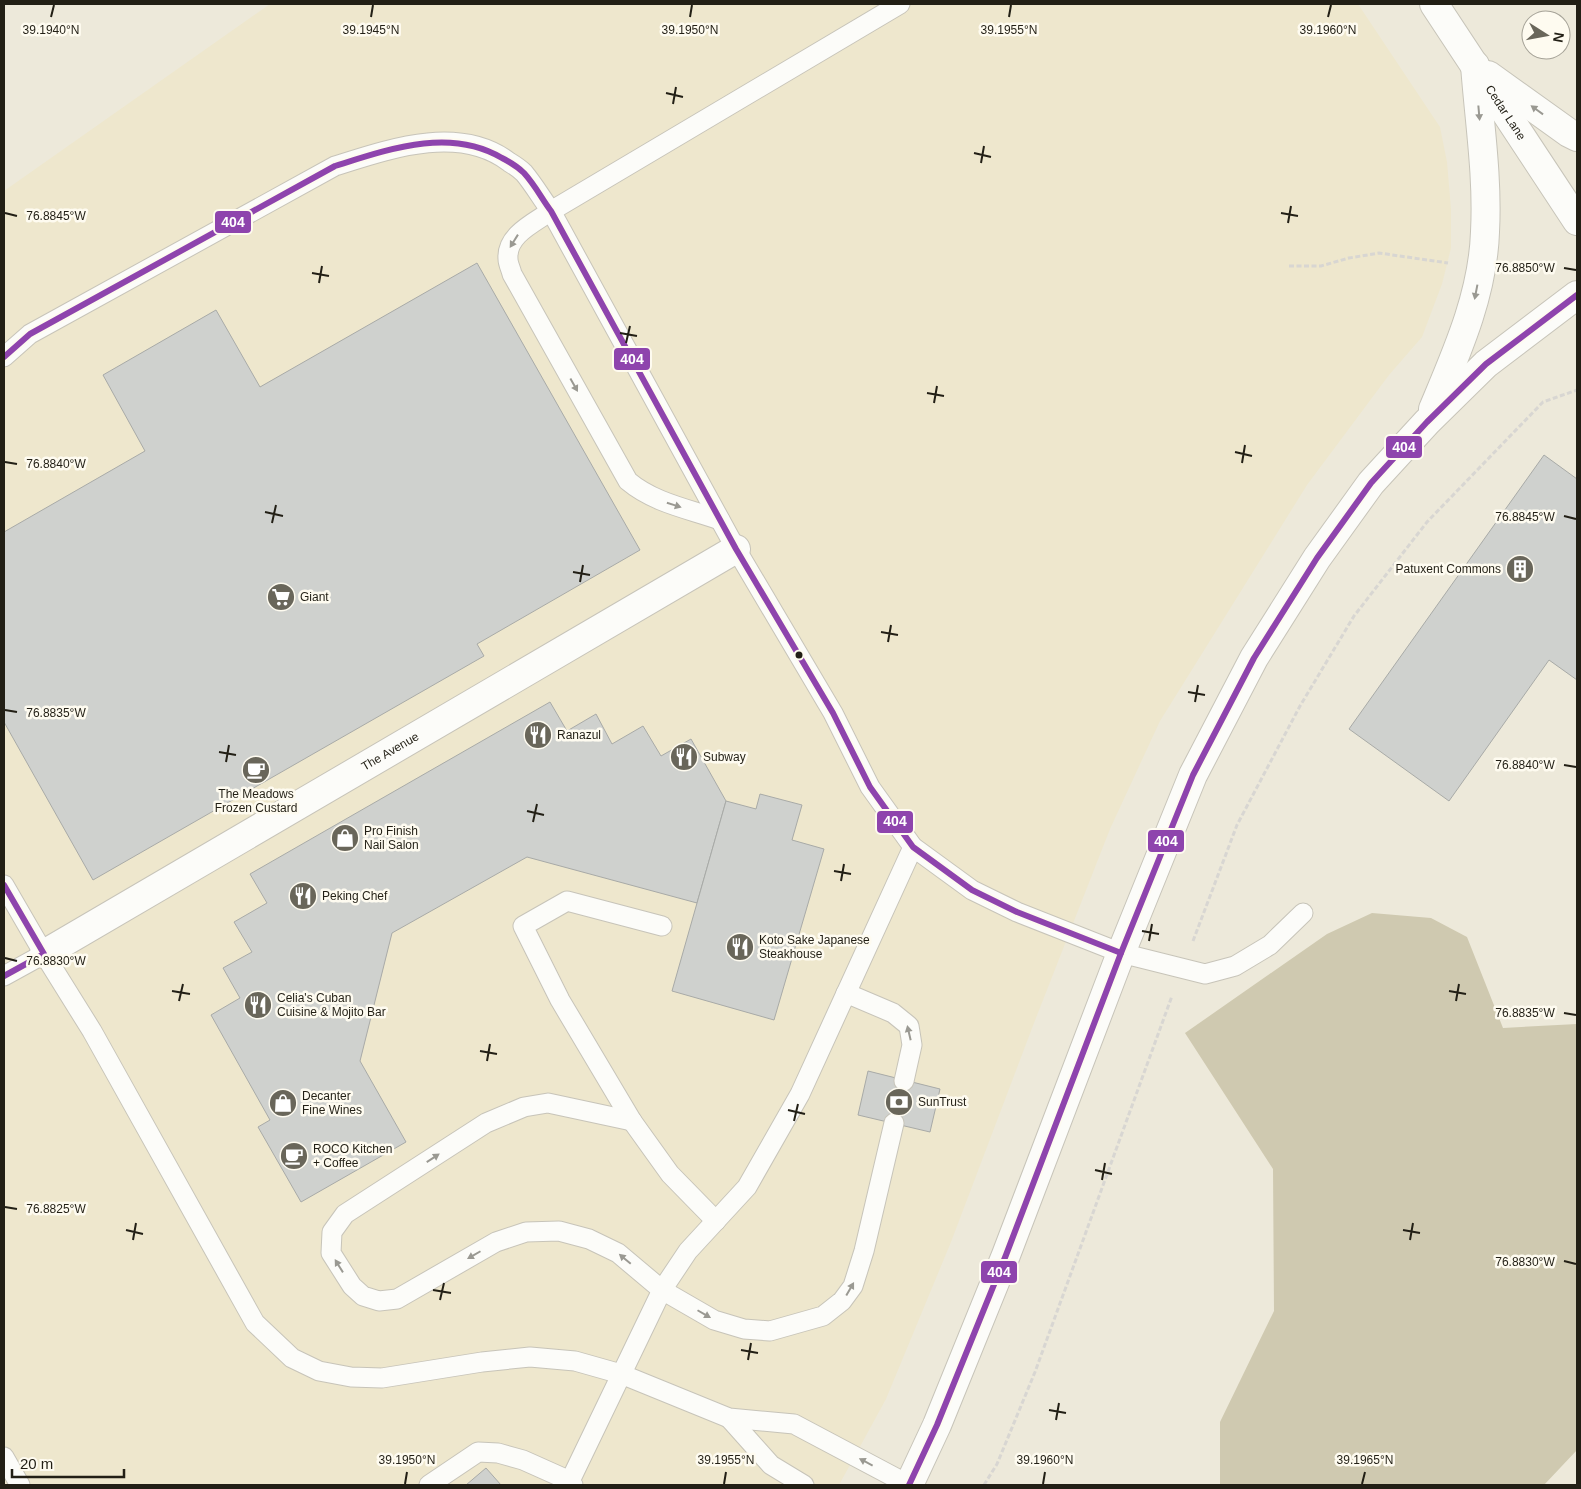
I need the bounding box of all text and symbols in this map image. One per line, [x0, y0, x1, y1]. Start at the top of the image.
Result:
north arrow [1521, 10, 1571, 60]
text: 39.1940°N [23, 23, 79, 37]
text: 39.1945°N [343, 23, 399, 37]
text: 39.1950°N [662, 23, 718, 37]
text: 39.1955°N [981, 23, 1037, 37]
text: 39.1960°N [1300, 23, 1356, 37]
text: N [1550, 31, 1568, 44]
street label: Cedar Lane [1482, 82, 1529, 143]
one-way arrow [1530, 105, 1544, 115]
one-way arrow [1475, 106, 1483, 122]
text: 76.8845°W [26, 209, 86, 223]
line badge: 404 [214, 210, 252, 234]
text: 404 [221, 214, 245, 230]
one-way arrow [509, 235, 518, 248]
text: 76.8850°W [1495, 261, 1555, 275]
one-way arrow [1471, 285, 1479, 301]
line badge: 404 [613, 347, 651, 371]
text: 404 [620, 351, 644, 367]
one-way arrow [570, 379, 579, 392]
line badge: 404 [1385, 435, 1423, 459]
text: 404 [1392, 439, 1416, 455]
text: 76.8840°W [26, 457, 86, 471]
one-way arrow [667, 502, 682, 509]
text: 76.8845°W [1495, 510, 1555, 524]
building icon: Patuxent Commons [1505, 554, 1535, 584]
place label: Patuxent Commons [1396, 562, 1501, 576]
supermarket icon: Giant [266, 582, 296, 612]
place label: Giant [300, 590, 329, 604]
unlabelled marker [794, 650, 804, 660]
text: 76.8835°W [26, 706, 86, 720]
restaurant icon: Ranazul [523, 720, 553, 750]
place label: Ranazul [557, 728, 601, 742]
street label: The Avenue [359, 729, 421, 774]
restaurant icon: Subway [669, 742, 699, 772]
place label: Subway [703, 750, 746, 764]
cafe icon: The Meadows Frozen Custard [241, 755, 271, 785]
text: 76.8840°W [1495, 758, 1555, 772]
place label: The Meadows Frozen Custard [215, 787, 297, 815]
line badge: 404 [876, 810, 914, 834]
text: 404 [883, 813, 907, 829]
shop icon: Pro Finish Nail Salon [330, 823, 360, 853]
place label: Pro Finish Nail Salon [364, 824, 419, 852]
line badge: 404 [1147, 829, 1185, 853]
text: 404 [1154, 833, 1178, 849]
restaurant icon: Peking Chef [288, 881, 318, 911]
place label: Peking Chef [322, 889, 388, 903]
restaurant icon: Koto Sake Japanese Steakhouse [725, 932, 755, 962]
place label: Koto Sake Japanese Steakhouse [759, 933, 870, 961]
text: 76.8830°W [26, 954, 86, 968]
restaurant icon: Celia's Cuban Cuisine & Mojito Bar [243, 990, 273, 1020]
place label: Celia's Cuban Cuisine & Mojito Bar [277, 991, 386, 1019]
text: 76.8835°W [1495, 1006, 1555, 1020]
one-way arrow [905, 1025, 913, 1041]
bank icon: SunTrust [884, 1087, 914, 1117]
shop icon: Decanter Fine Wines [268, 1088, 298, 1118]
place label: Decanter Fine Wines [302, 1089, 362, 1117]
place label: SunTrust [918, 1095, 967, 1109]
cafe icon: ROCO Kitchen + Coffee [279, 1141, 309, 1171]
place label: ROCO Kitchen + Coffee [313, 1142, 392, 1170]
one-way arrow [426, 1153, 439, 1162]
text: 76.8825°W [26, 1202, 86, 1216]
one-way arrow [467, 1250, 480, 1259]
one-way arrow [618, 1253, 631, 1264]
text: 76.8830°W [1495, 1255, 1555, 1269]
one-way arrow [335, 1259, 344, 1272]
line badge: 404 [980, 1260, 1018, 1284]
text: 404 [987, 1264, 1011, 1280]
one-way arrow [846, 1281, 854, 1296]
one-way arrow [698, 1310, 711, 1319]
scale bar [12, 1446, 125, 1478]
text: 39.1950°N [379, 1453, 435, 1467]
text: 39.1955°N [698, 1453, 754, 1467]
text: 39.1960°N [1017, 1453, 1073, 1467]
text: 39.1965°N [1337, 1453, 1393, 1467]
text: 20 m [20, 1455, 53, 1472]
one-way arrow [859, 1458, 874, 1466]

